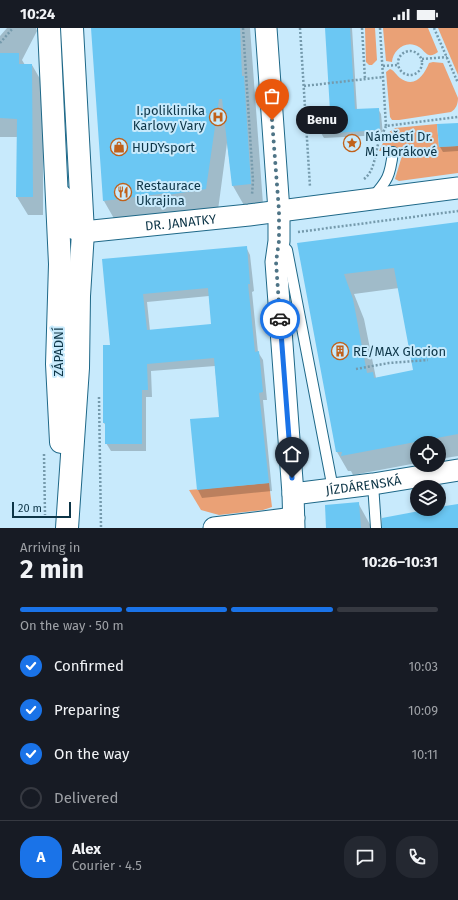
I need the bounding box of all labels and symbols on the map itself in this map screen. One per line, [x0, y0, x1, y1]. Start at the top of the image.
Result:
pin [255, 79, 289, 120]
place label: I.poliklinika Karlovy Vary [133, 103, 206, 133]
callout: Benu [296, 106, 348, 134]
hospital icon: I.poliklinika Karlovy Vary [208, 107, 228, 127]
place label: Náměstí Dr. M. Horákové [365, 129, 437, 159]
place icon: Náměstí Dr. M. Horákové [342, 133, 362, 153]
shop icon: HUDYsport [109, 137, 129, 157]
place label: HUDYsport [132, 140, 195, 155]
place label: Restaurace Ukrajina [136, 178, 201, 208]
restaurant icon: Restaurace Ukrajina [113, 182, 133, 202]
street label: DR. JANATKY [144, 211, 218, 233]
courier [260, 299, 300, 339]
street label: ZÁPADNÍ [51, 327, 66, 377]
building icon: RE/MAX Glorion [330, 341, 350, 361]
place label: RE/MAX Glorion [353, 344, 446, 359]
pin [275, 437, 309, 478]
street label: JÍZDÁRENSKÁ [325, 472, 403, 497]
scale bar [12, 500, 71, 519]

